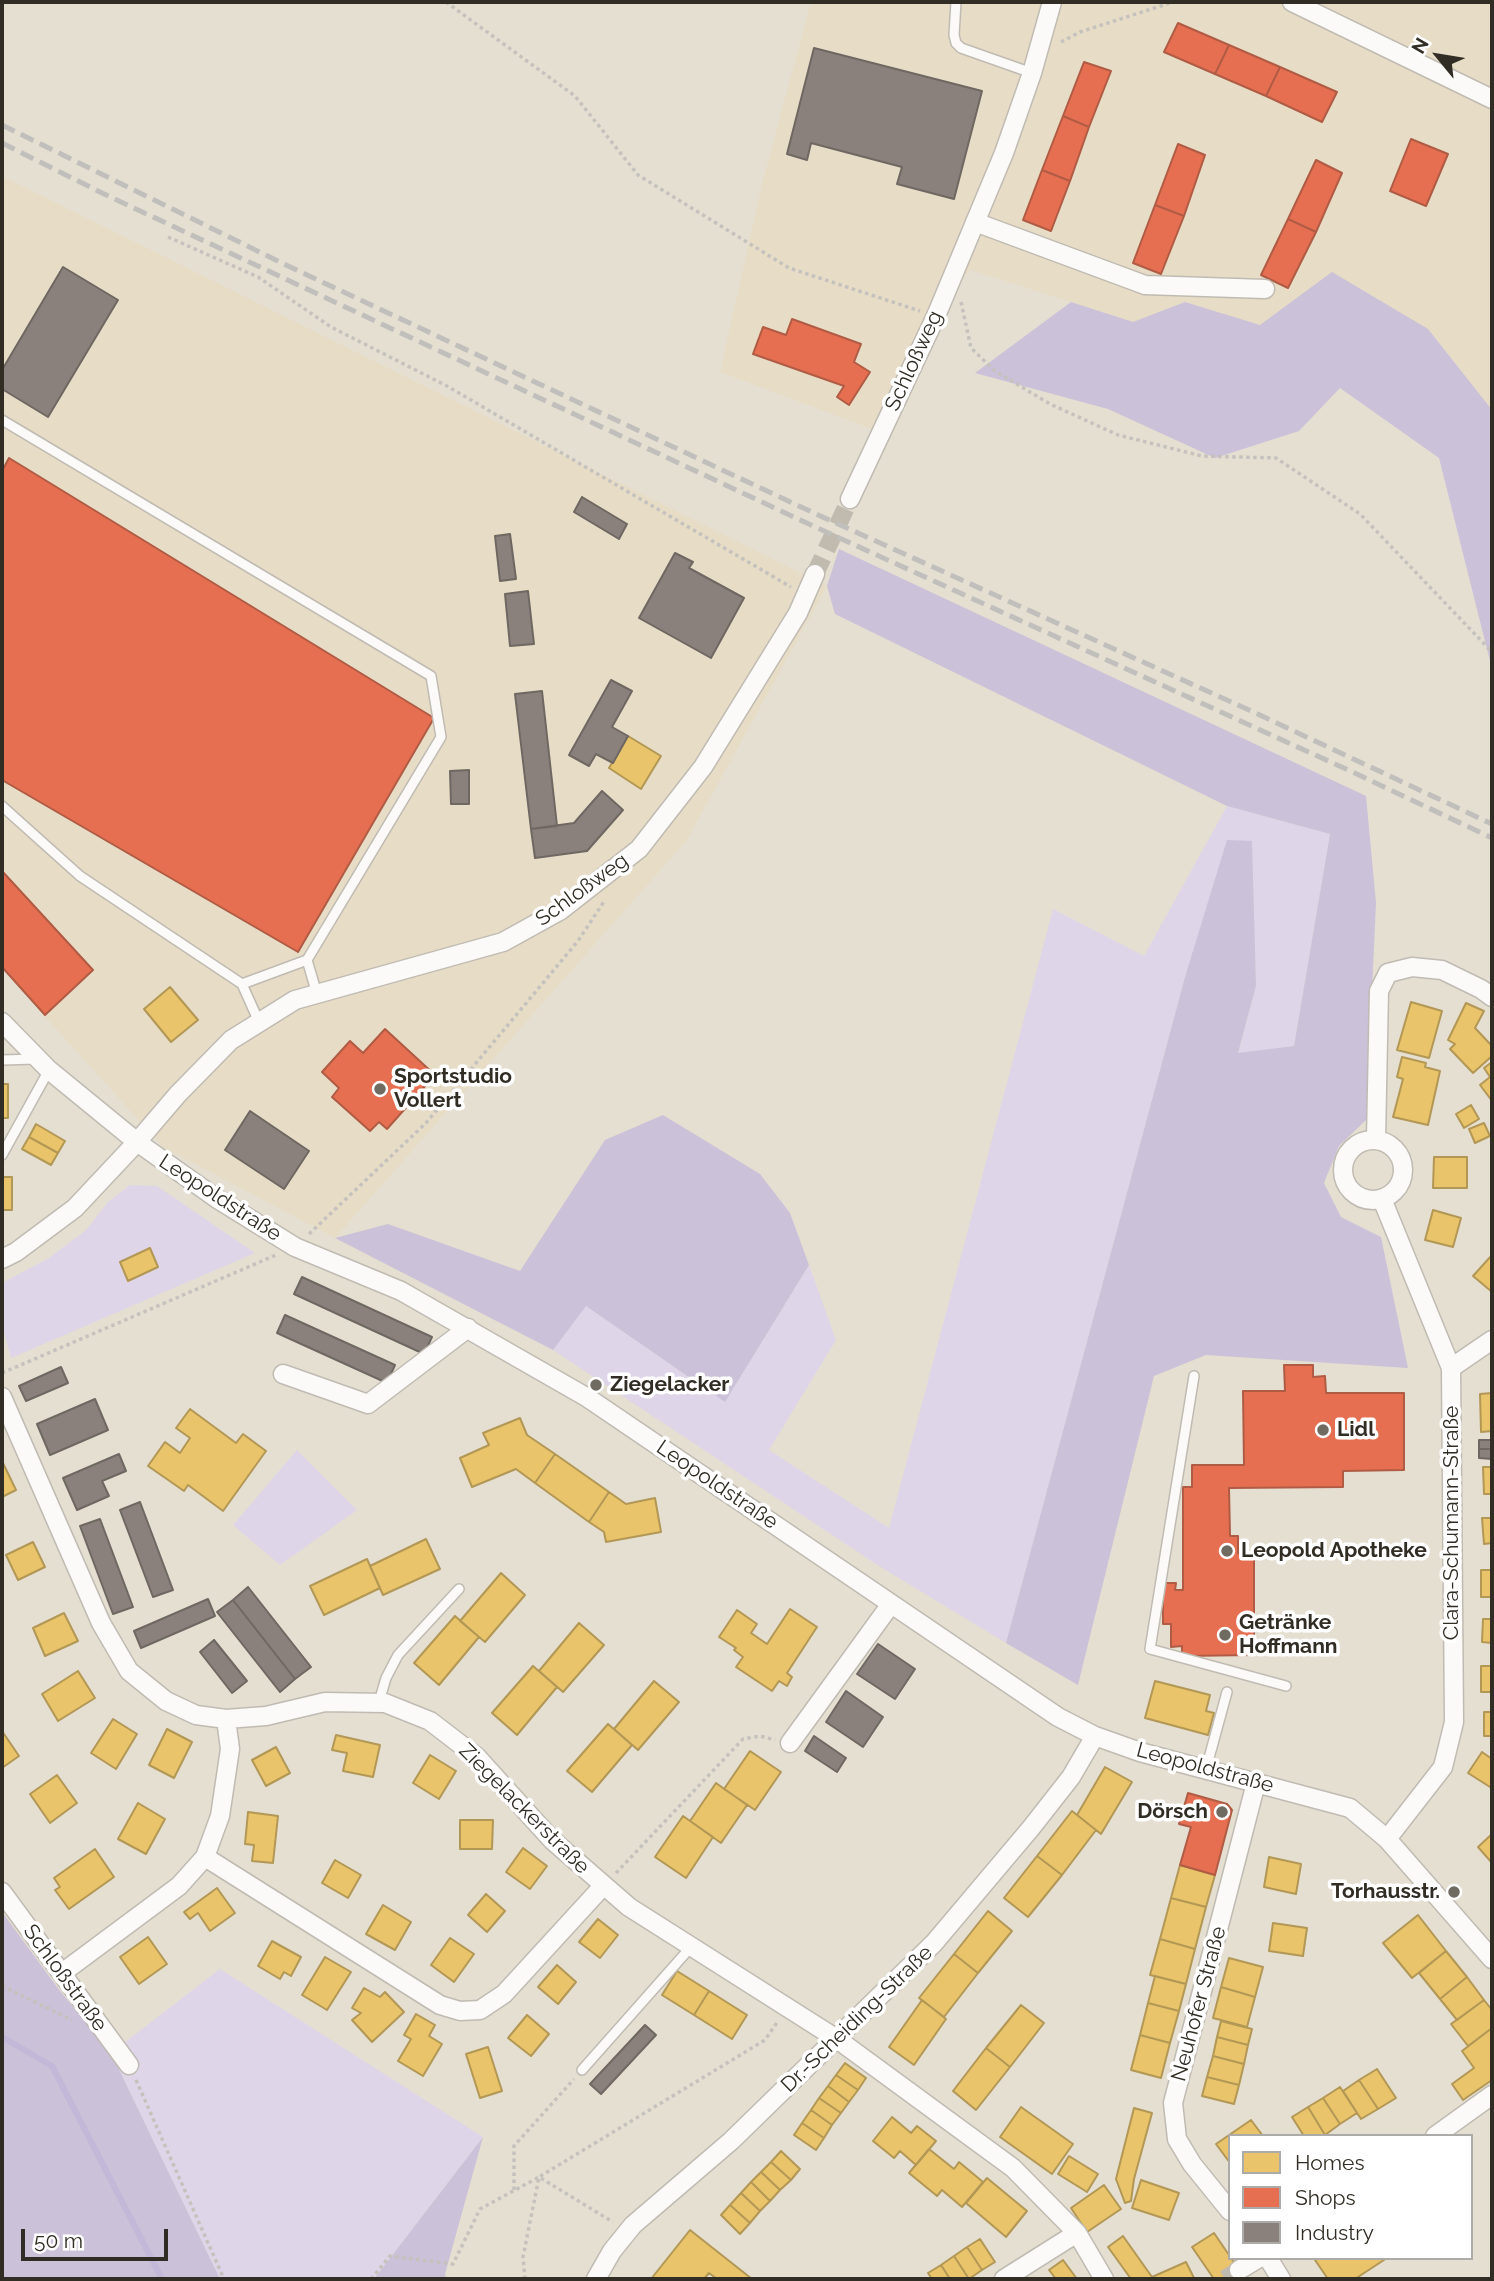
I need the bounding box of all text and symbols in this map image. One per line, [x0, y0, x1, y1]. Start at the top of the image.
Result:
north arrow [1403, 21, 1473, 91]
text: N [1407, 34, 1433, 57]
street label: Schloßweg [880, 307, 948, 415]
street label: Schloßweg [531, 848, 633, 932]
place label: Sportstudio Vollert [394, 1064, 512, 1114]
marker: Sportstudio Vollert [372, 1081, 388, 1097]
street label: Leopoldstraße [154, 1149, 286, 1247]
place label: Ziegelacker [610, 1372, 729, 1398]
marker: Ziegelacker [588, 1377, 604, 1393]
street label: Clara-Schumann-Straße [1439, 1406, 1465, 1640]
place label: Lidl [1337, 1417, 1375, 1443]
marker: Lidl [1315, 1422, 1331, 1438]
street label: Leopoldstraße [652, 1435, 782, 1535]
place label: Leopold Apotheke [1241, 1538, 1427, 1564]
marker: Leopold Apotheke [1219, 1543, 1235, 1559]
place label: Getränke Hoffmann [1239, 1610, 1338, 1660]
marker: Getränke Hoffmann [1217, 1627, 1233, 1643]
street label: Ziegelackerstraße [453, 1738, 595, 1880]
street label: Leopoldstraße [1134, 1738, 1276, 1798]
place label: Dörsch [1137, 1799, 1208, 1825]
marker: Dörsch [1214, 1804, 1230, 1820]
place label: Torhausstr. [1331, 1879, 1440, 1905]
marker: Torhausstr. [1446, 1884, 1462, 1900]
street label: Schloßstraße [18, 1920, 112, 2036]
street label: Neuhofer Straße [1166, 1924, 1232, 2084]
street label: Dr.-Scheiding-Straße [776, 1940, 938, 2098]
legend [1228, 2134, 1473, 2260]
text: Homes [1295, 2150, 1365, 2175]
text: Shops [1295, 2185, 1356, 2210]
scale bar [24, 2214, 172, 2258]
text: Industry [1295, 2220, 1374, 2245]
text: 50 m [34, 2228, 83, 2253]

